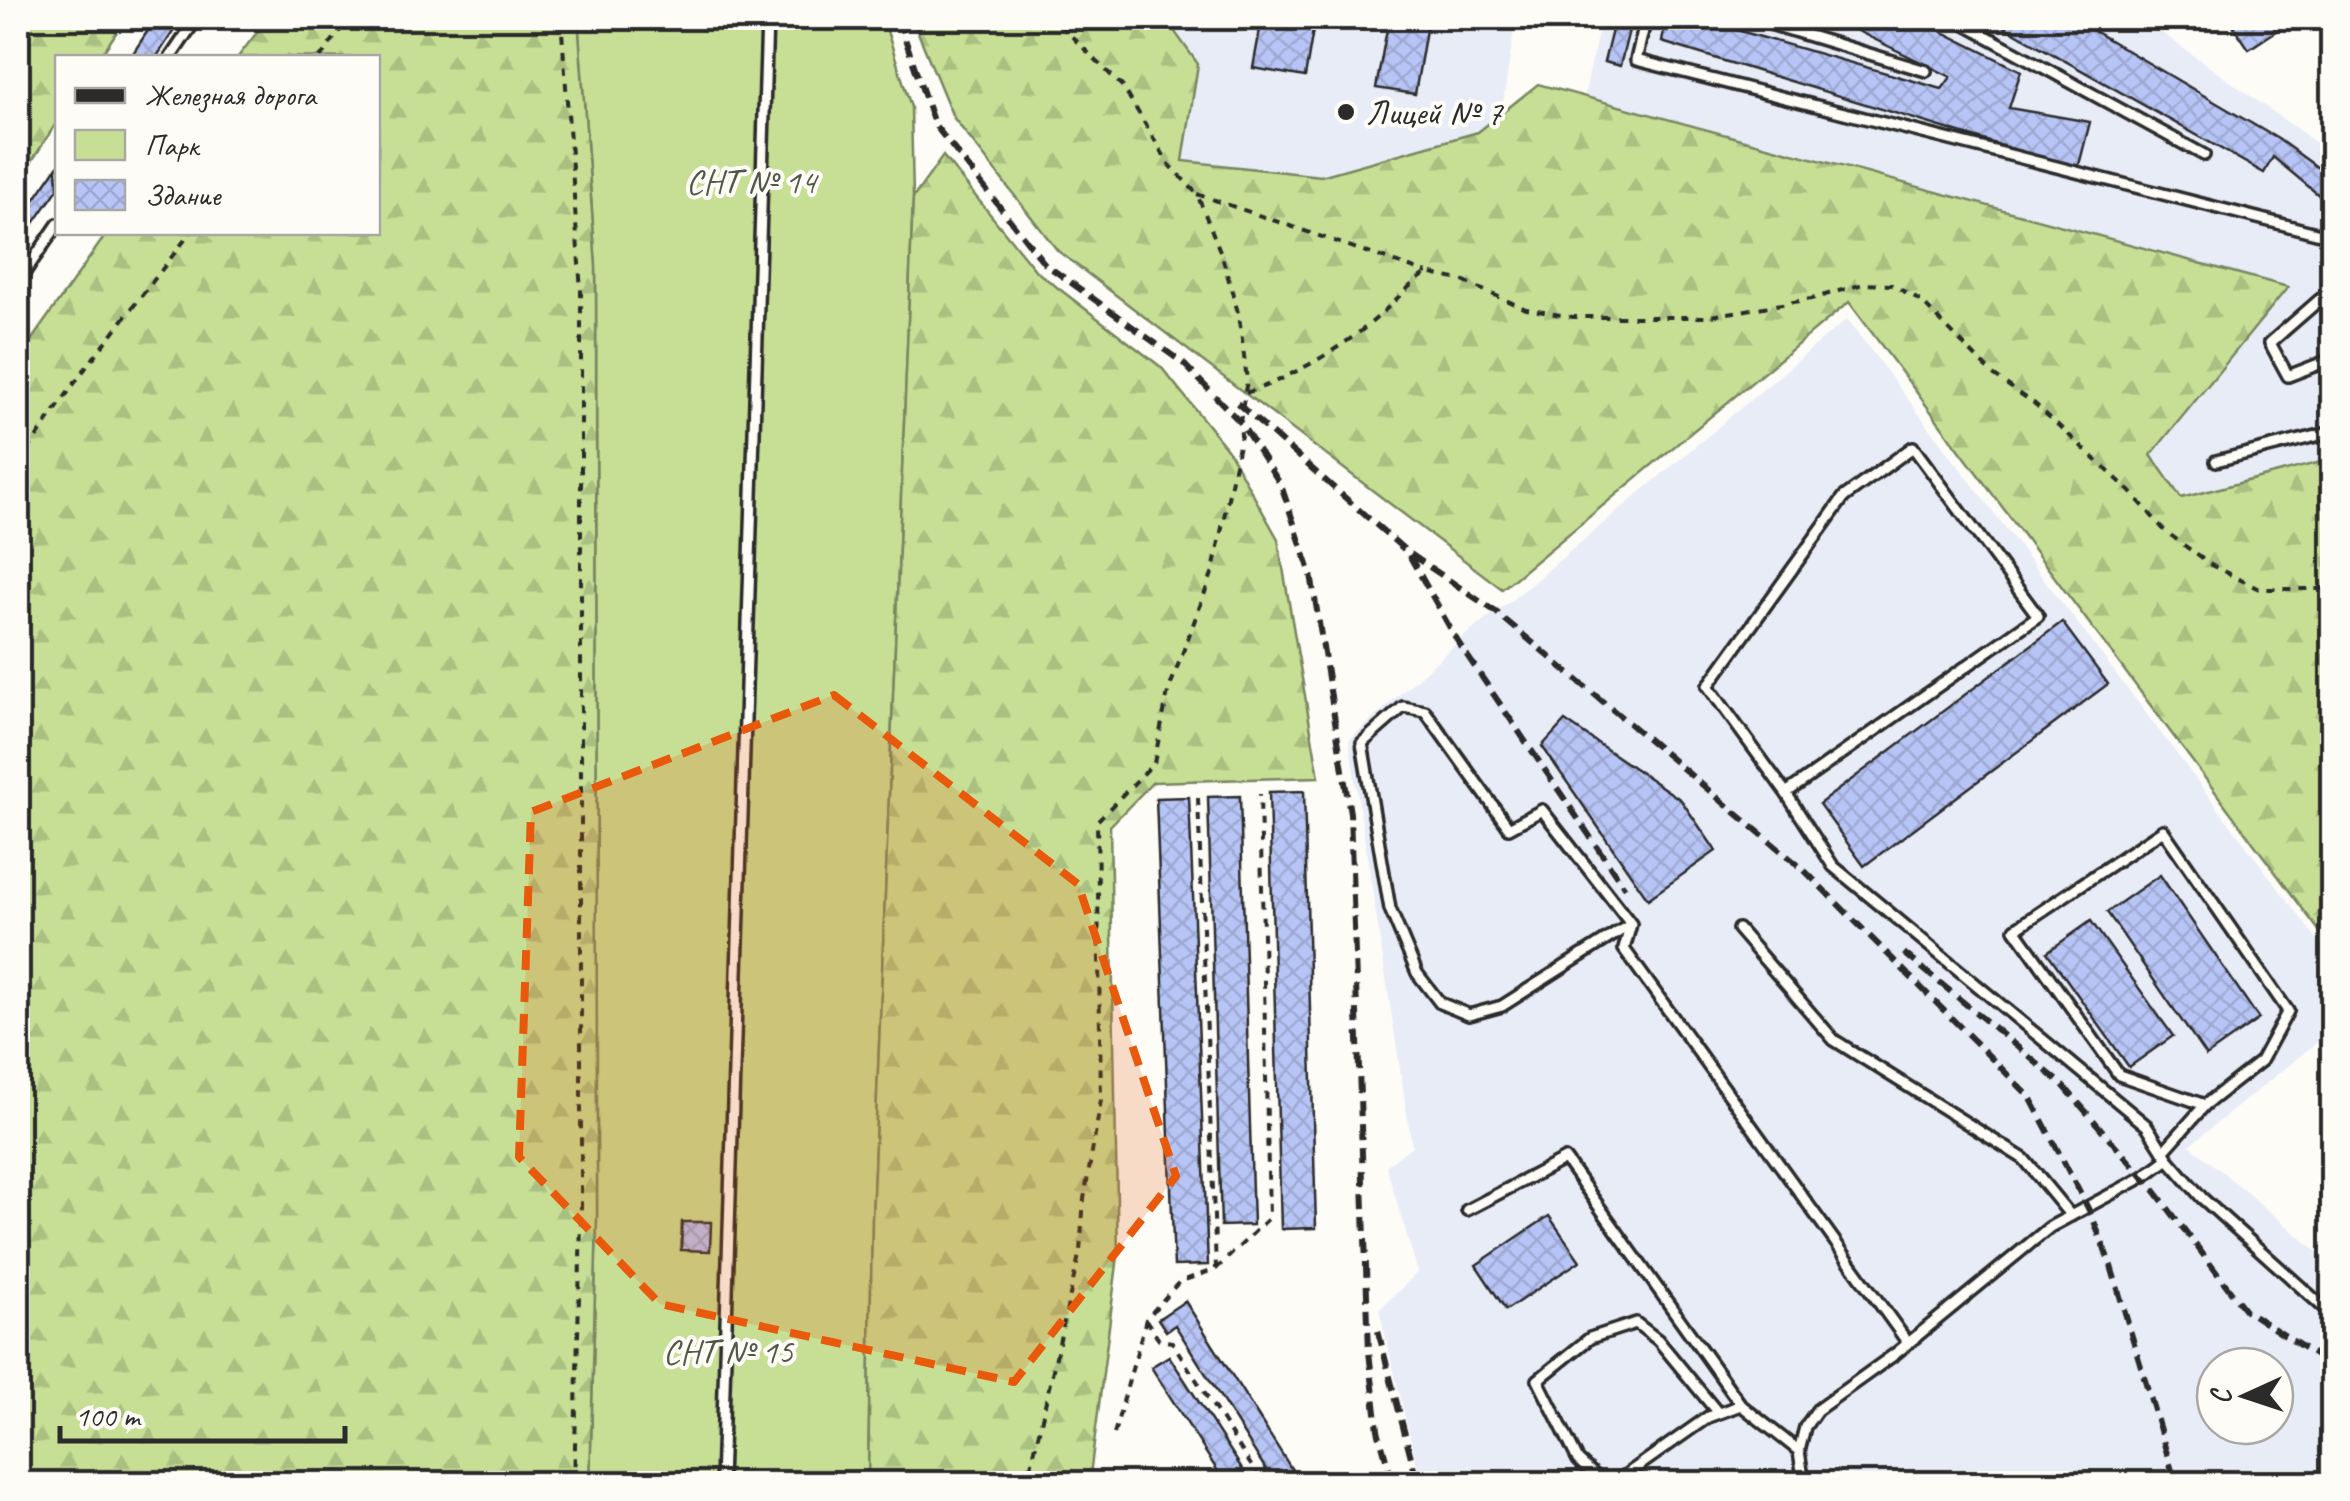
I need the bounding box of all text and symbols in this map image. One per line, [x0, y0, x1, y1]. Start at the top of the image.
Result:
legend [55, 55, 380, 235]
text: Железная дорога [145, 76, 318, 114]
place label: Лицей № 7 [1366, 90, 1504, 135]
marker: Лицей № 7 [1335, 101, 1357, 123]
text: Парк [145, 126, 201, 164]
park label: СНТ № 14 [686, 159, 819, 204]
text: Здание [145, 176, 222, 214]
park label: СНТ № 15 [663, 1329, 795, 1374]
north arrow [2195, 1346, 2295, 1446]
scale bar [60, 1381, 345, 1443]
text: С [2203, 1386, 2238, 1405]
text: 100 m [75, 1397, 142, 1435]

